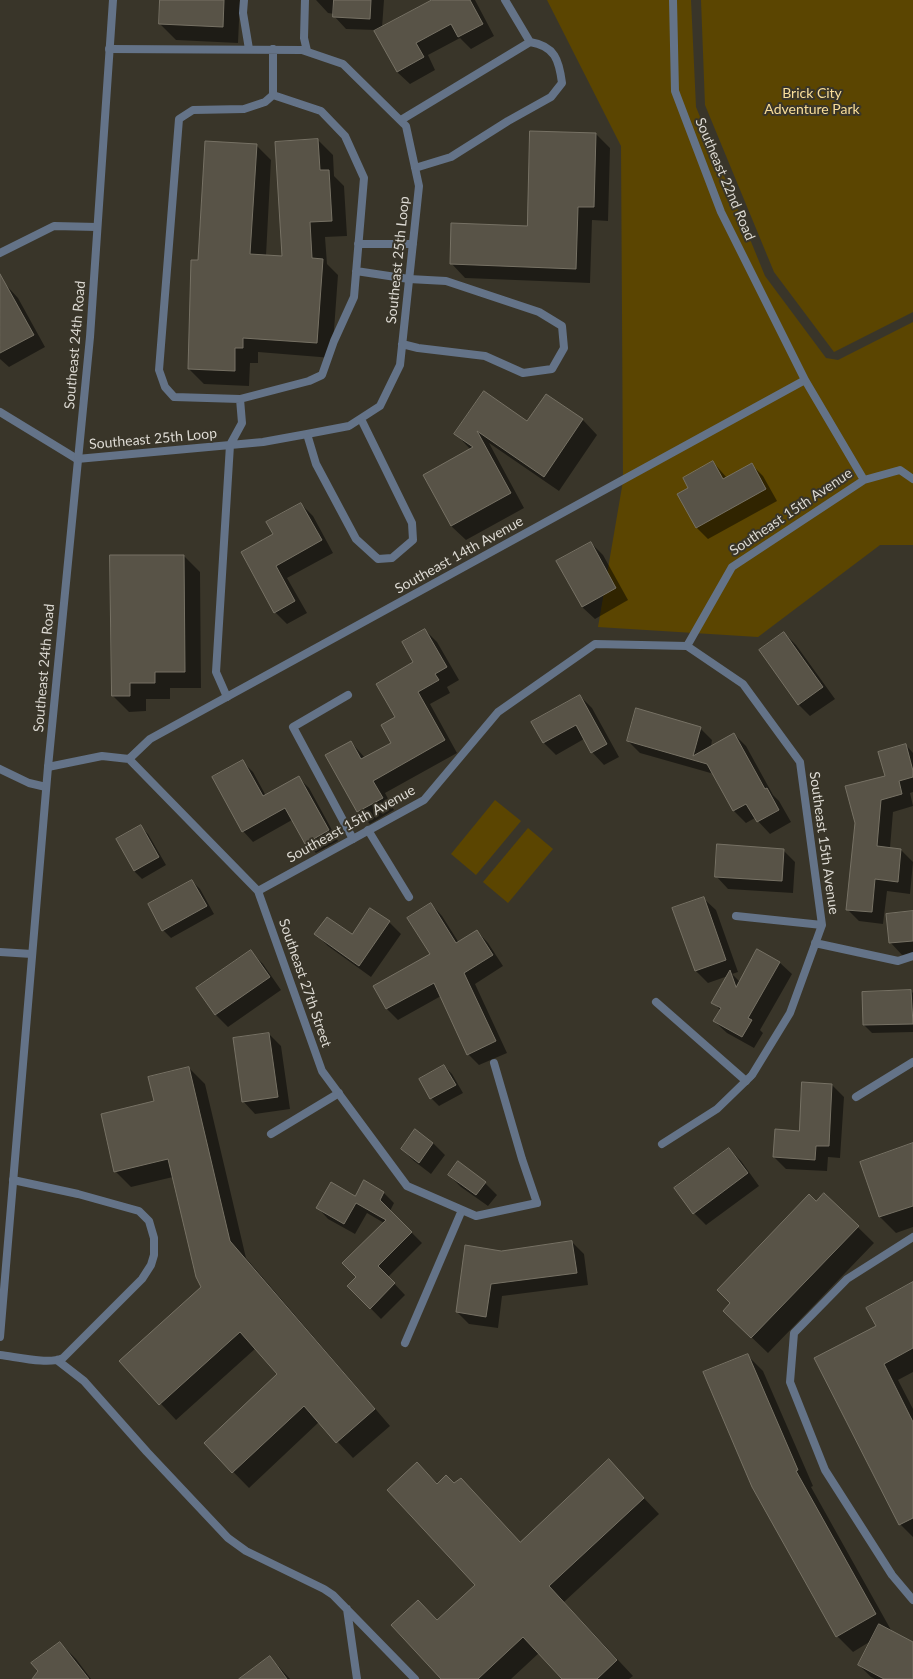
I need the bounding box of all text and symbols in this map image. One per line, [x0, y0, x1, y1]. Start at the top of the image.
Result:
park label: Brick City Adventure Park [764, 85, 860, 118]
street label: Southeast 22nd Road [692, 115, 758, 243]
street label: Southeast 25th Loop [383, 195, 413, 325]
street label: Southeast 24th Road [61, 280, 89, 410]
street label: Southeast 25th Loop [88, 425, 218, 453]
street label: Southeast 15th Avenue [727, 465, 855, 559]
street label: Southeast 14th Avenue [392, 513, 526, 597]
street label: Southeast 24th Road [30, 603, 58, 733]
street label: Southeast 15th Avenue [806, 770, 842, 916]
street label: Southeast 15th Avenue [284, 782, 418, 866]
street label: Southeast 27th Street [275, 917, 335, 1049]

